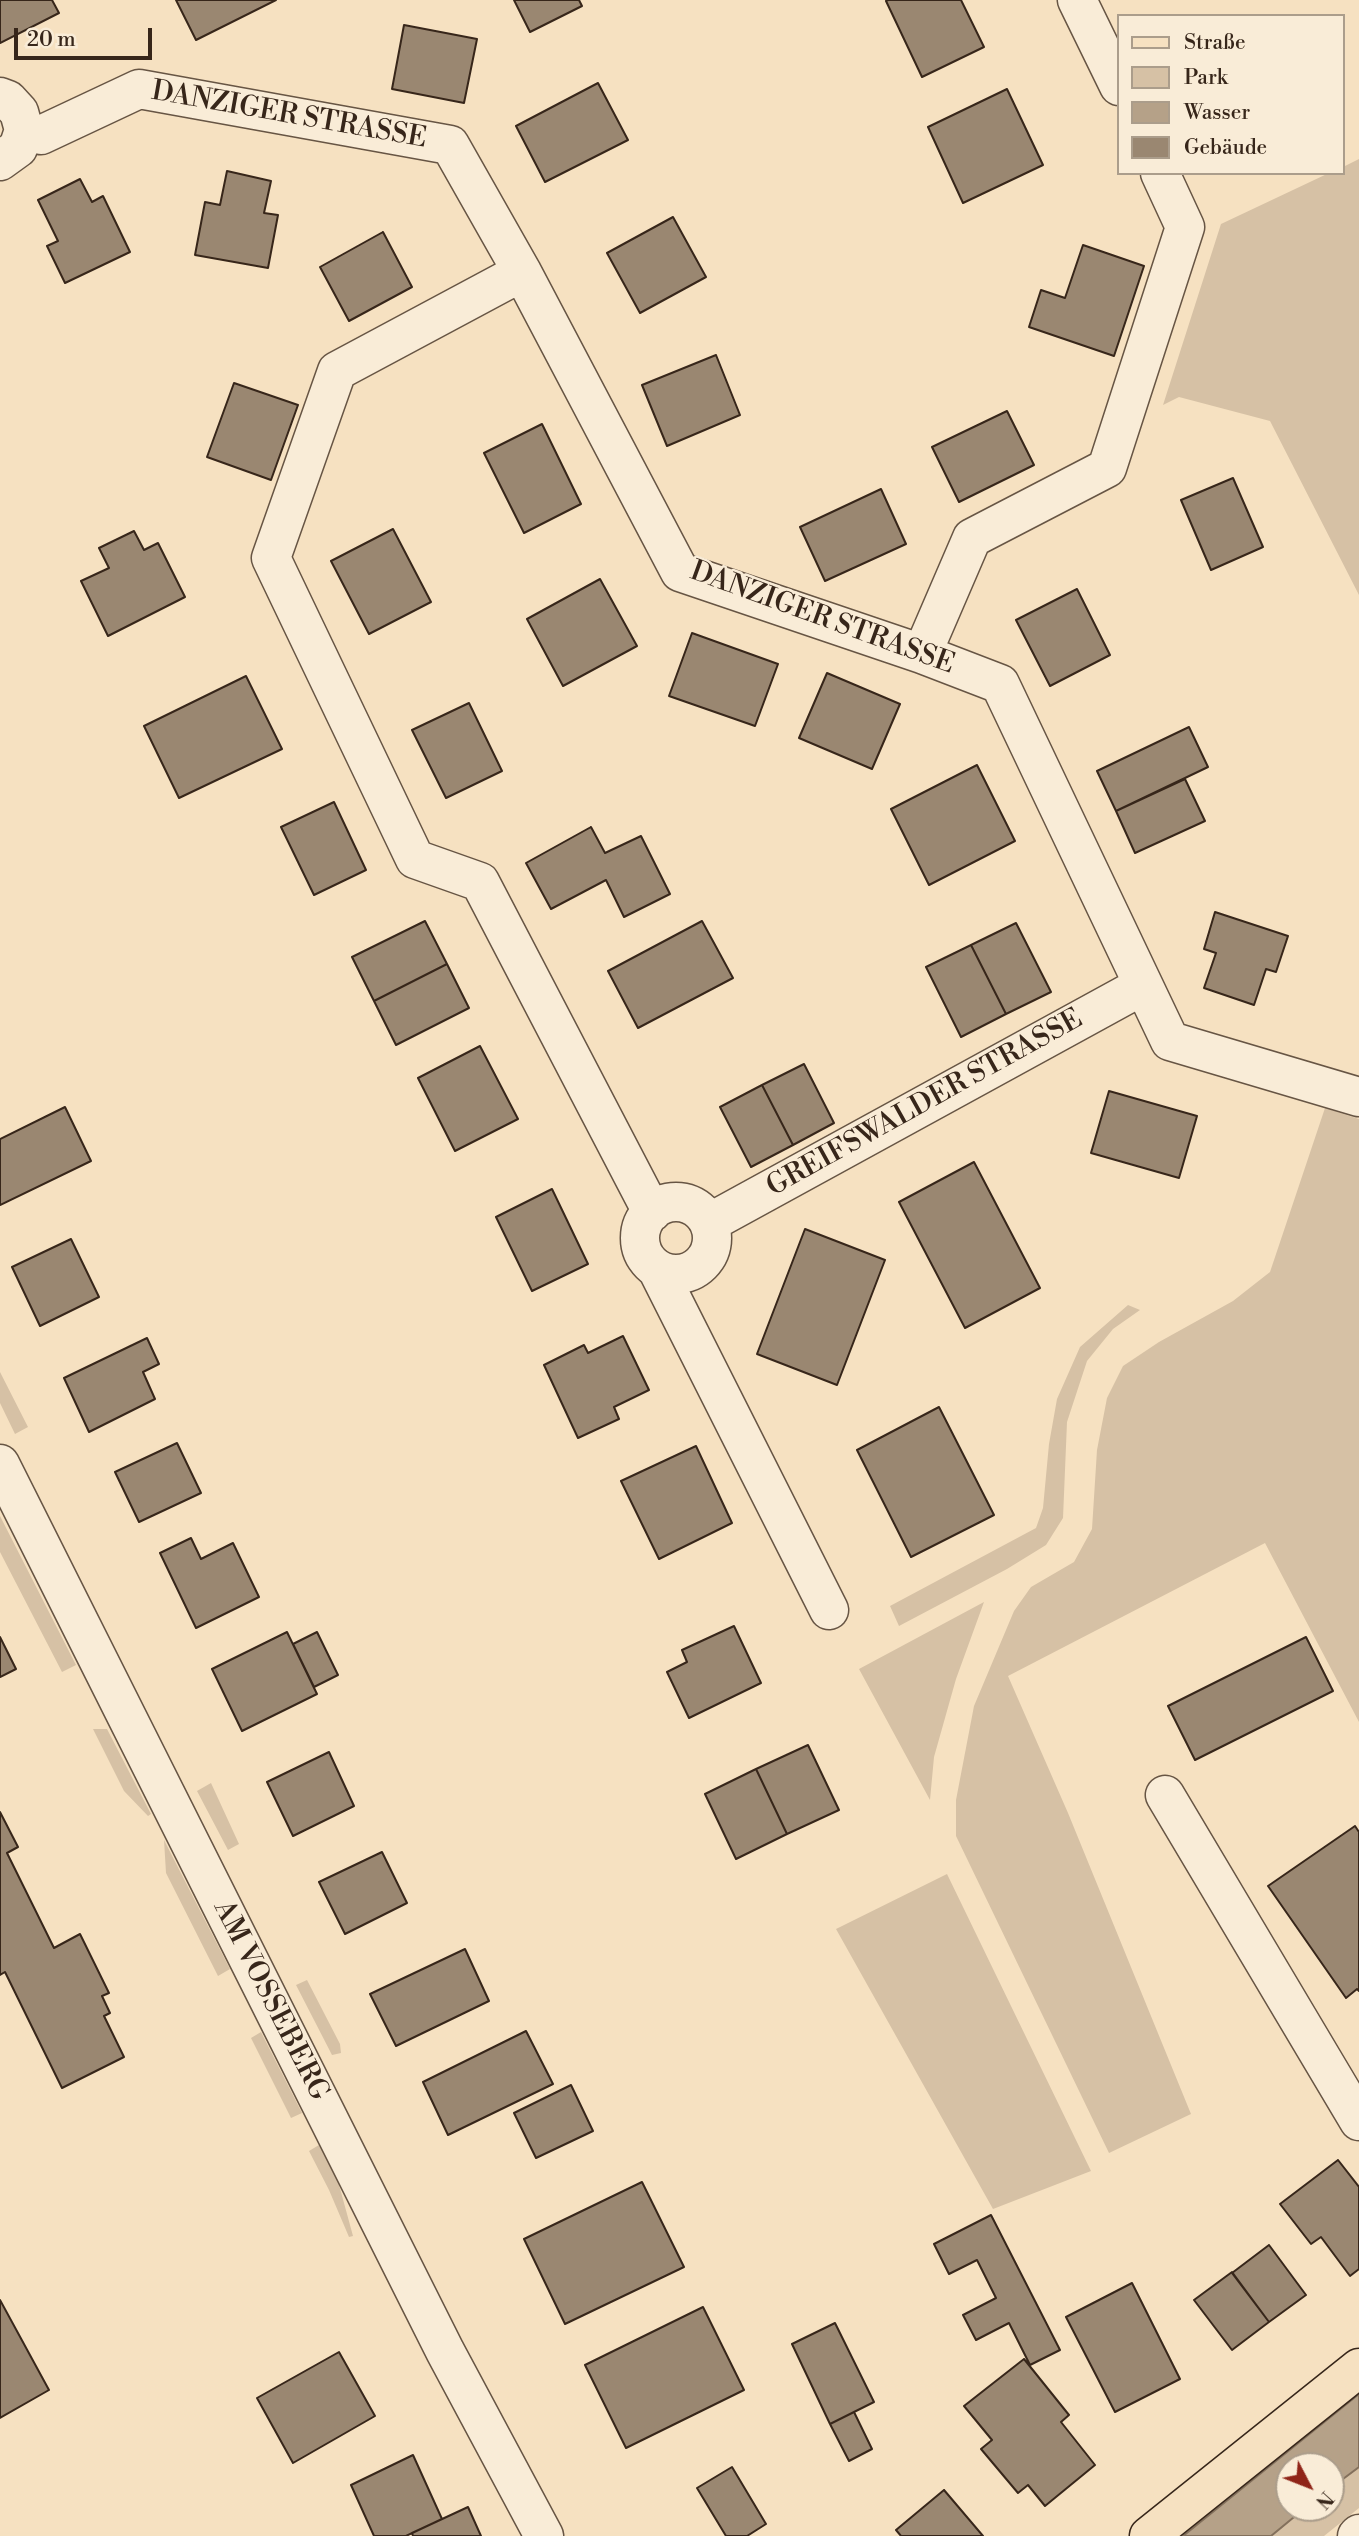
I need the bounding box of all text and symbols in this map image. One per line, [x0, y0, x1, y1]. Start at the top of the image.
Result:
scale bar [18, 14, 156, 58]
legend [1118, 14, 1345, 175]
text: 20 m [27, 27, 76, 53]
text: Straße [1184, 30, 1246, 56]
text: Park [1184, 65, 1228, 91]
street label: DANZIGER STRASSE [149, 75, 429, 157]
text: Wasser [1184, 100, 1250, 126]
text: Gebäude [1184, 135, 1267, 161]
street label: DANZIGER STRASSE [685, 556, 959, 682]
street label: GREIFSWALDER STRASSE [761, 1003, 1089, 1205]
street label: AM VOSSEBERG [205, 1895, 335, 2107]
north arrow [1275, 2452, 1345, 2522]
text: N [1310, 2486, 1338, 2513]

